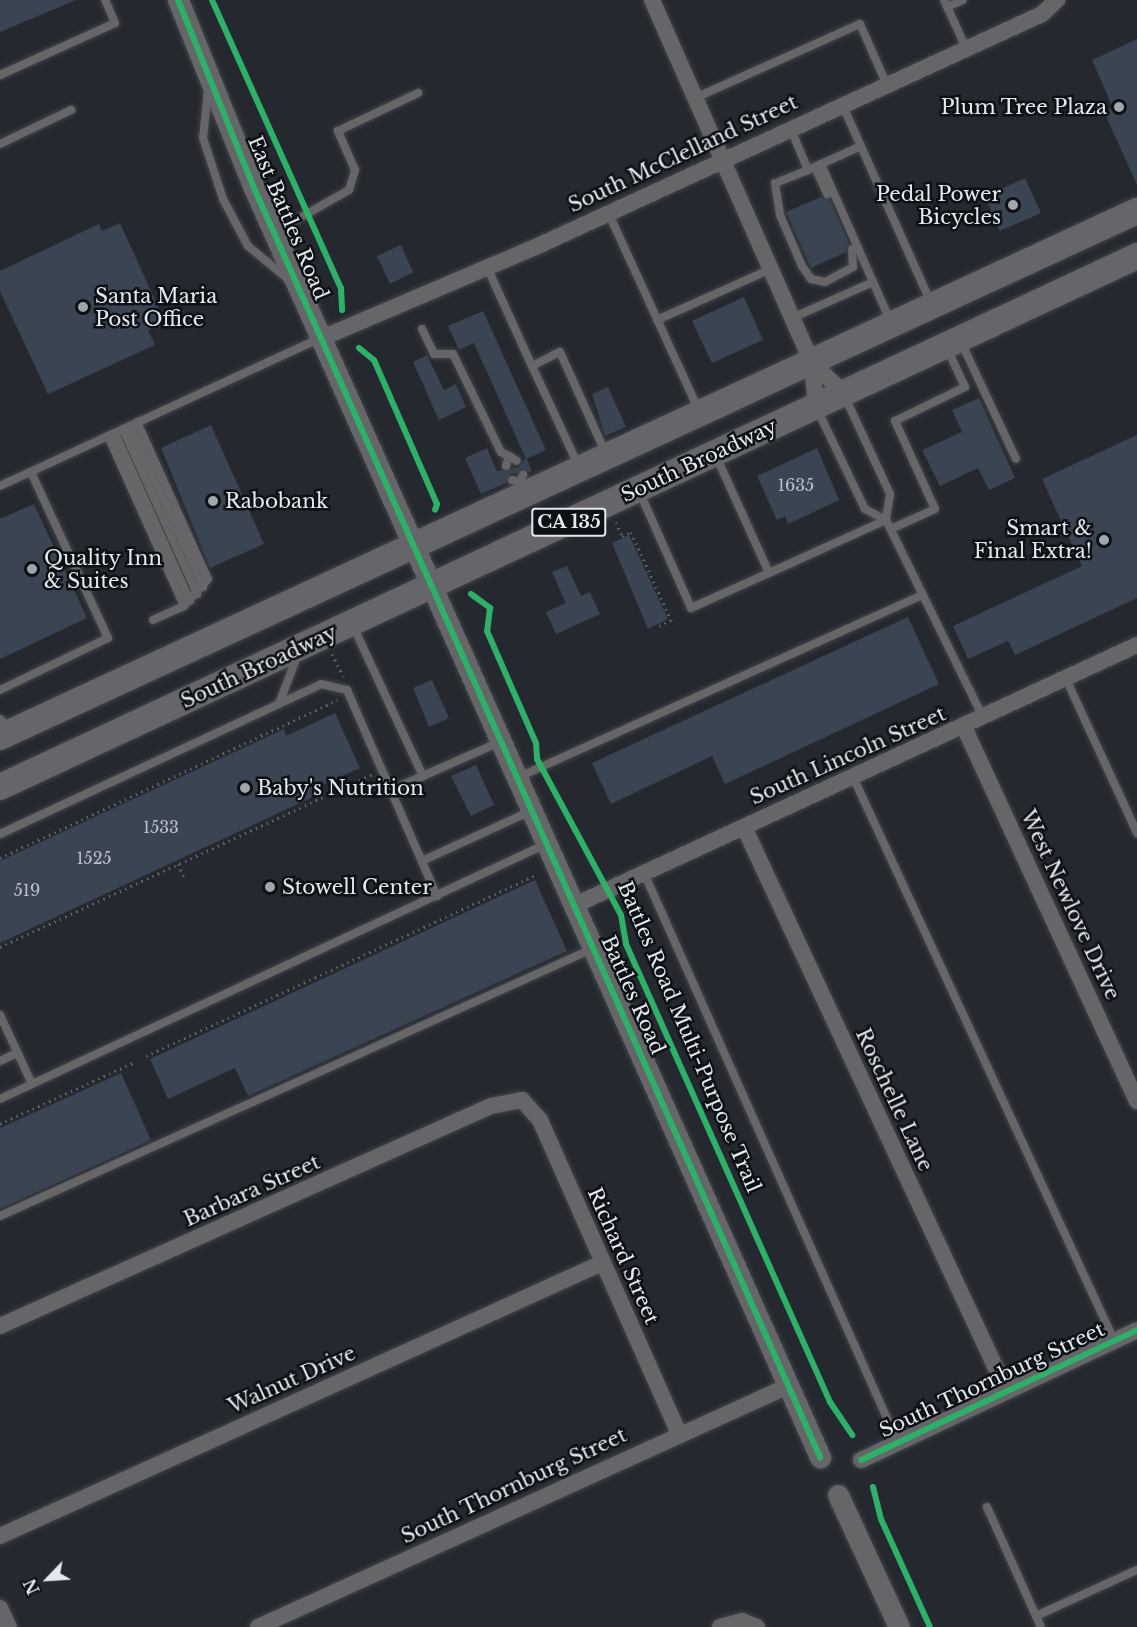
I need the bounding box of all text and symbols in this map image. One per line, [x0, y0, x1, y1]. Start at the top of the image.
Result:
street label: South McClelland Street [565, 90, 801, 218]
place label: Plum Tree Plaza [940, 95, 1107, 119]
marker: Plum Tree Plaza [1112, 100, 1126, 114]
street label: East Battles Road [243, 133, 333, 303]
place label: Pedal Power Bicycles [876, 182, 1001, 229]
marker: Pedal Power Bicycles [1006, 198, 1020, 212]
place label: Santa Maria Post Office [95, 284, 217, 331]
marker: Santa Maria Post Office [76, 300, 90, 314]
street label: South Broadway [617, 414, 781, 508]
house number: 1635 [778, 475, 814, 495]
place label: Rabobank [225, 489, 328, 513]
marker: Rabobank [206, 494, 220, 508]
road number: CA 135 [530, 507, 608, 537]
place label: Smart & Final Extra! [974, 516, 1092, 563]
marker: Smart & Final Extra! [1097, 533, 1111, 547]
place label: Quality Inn & Suites [44, 546, 163, 593]
marker: Quality Inn & Suites [25, 562, 39, 576]
street label: South Broadway [177, 620, 341, 714]
street label: South Lincoln Street [746, 702, 950, 810]
place label: Baby's Nutrition [257, 776, 424, 800]
marker: Baby's Nutrition [238, 781, 252, 795]
street label: West Newlove Drive [1015, 806, 1125, 1004]
house number: 1533 [143, 817, 179, 837]
house number: 1525 [76, 848, 112, 868]
place label: Stowell Center [282, 875, 432, 899]
street label: Battles Road Multi-Purpose Trail [612, 878, 766, 1196]
house number: 519 [14, 880, 40, 900]
marker: Stowell Center [263, 880, 277, 894]
street label: Battles Road [596, 932, 670, 1058]
street label: Roschelle Lane [850, 1025, 938, 1175]
street label: Barbara Street [180, 1150, 324, 1232]
street label: Richard Street [582, 1184, 664, 1328]
street label: South Thornburg Street [875, 1317, 1109, 1443]
street label: Walnut Drive [225, 1341, 359, 1419]
street label: South Thornburg Street [397, 1423, 631, 1549]
north arrow [18, 1549, 78, 1609]
text: N [19, 1576, 44, 1598]

